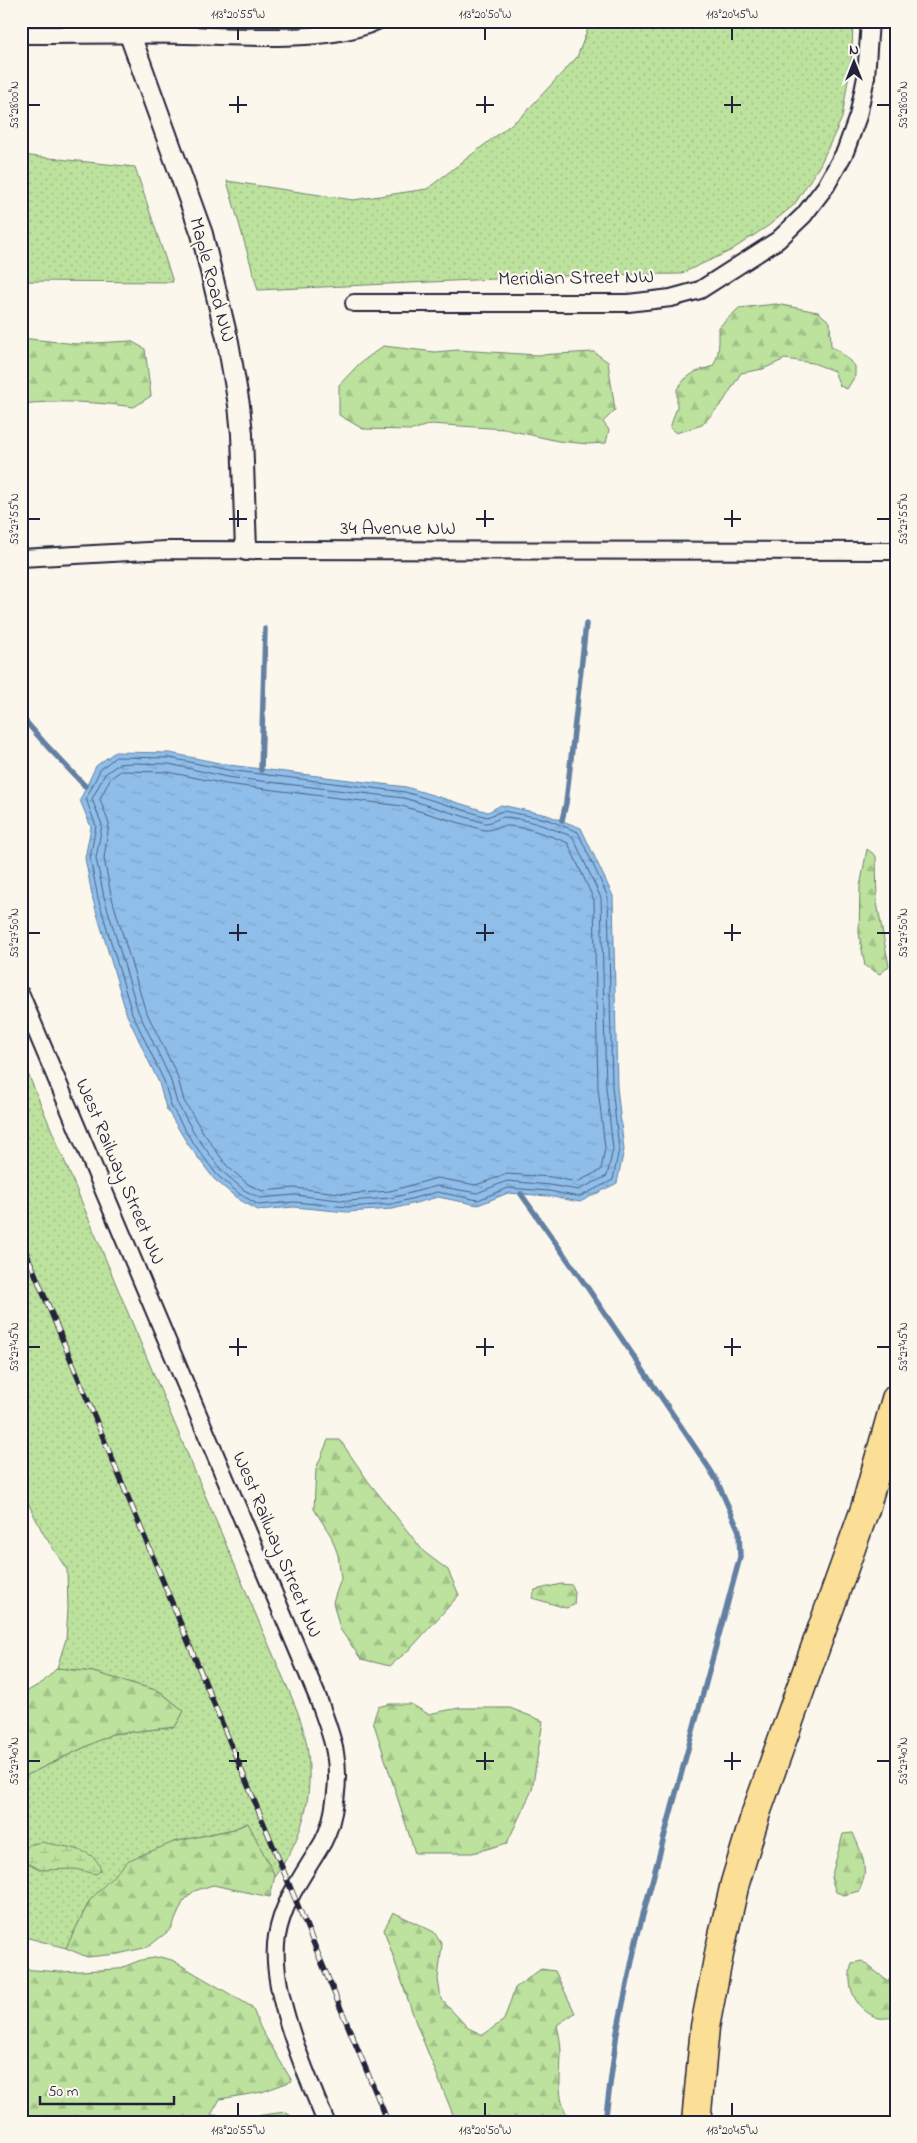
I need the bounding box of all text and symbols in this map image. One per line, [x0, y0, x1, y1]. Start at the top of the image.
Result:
text: 113°20'55"W [211, 6, 265, 24]
text: 113°20'50"W [459, 6, 511, 24]
text: 113°20'45"W [706, 6, 758, 24]
north arrow [830, 38, 880, 88]
text: N [849, 40, 859, 61]
text: 53°28'00"N [6, 81, 24, 129]
text: 53°28'00"N [895, 81, 913, 129]
street label: Maple Road NW [180, 214, 242, 346]
street label: Meridian Street NW [498, 263, 654, 295]
text: 53°27'55"N [6, 493, 24, 545]
text: 53°27'55"N [895, 493, 913, 545]
street label: 34 Avenue NW [340, 515, 456, 544]
text: 53°27'50"N [6, 908, 24, 958]
text: 53°27'50"N [895, 908, 913, 958]
street label: West Railway Street NW [67, 1074, 171, 1270]
text: 53°27'45"N [6, 1322, 24, 1372]
text: 53°27'45"N [895, 1322, 913, 1372]
street label: West Railway Street NW [224, 1447, 328, 1643]
text: 53°27'40"N [6, 1737, 24, 1785]
text: 53°27'40"N [895, 1737, 913, 1785]
scale bar [40, 2073, 174, 2105]
text: 50 m [48, 2081, 79, 2103]
text: 113°20'55"W [211, 2122, 265, 2140]
text: 113°20'50"W [459, 2122, 511, 2140]
text: 113°20'45"W [706, 2122, 758, 2140]

